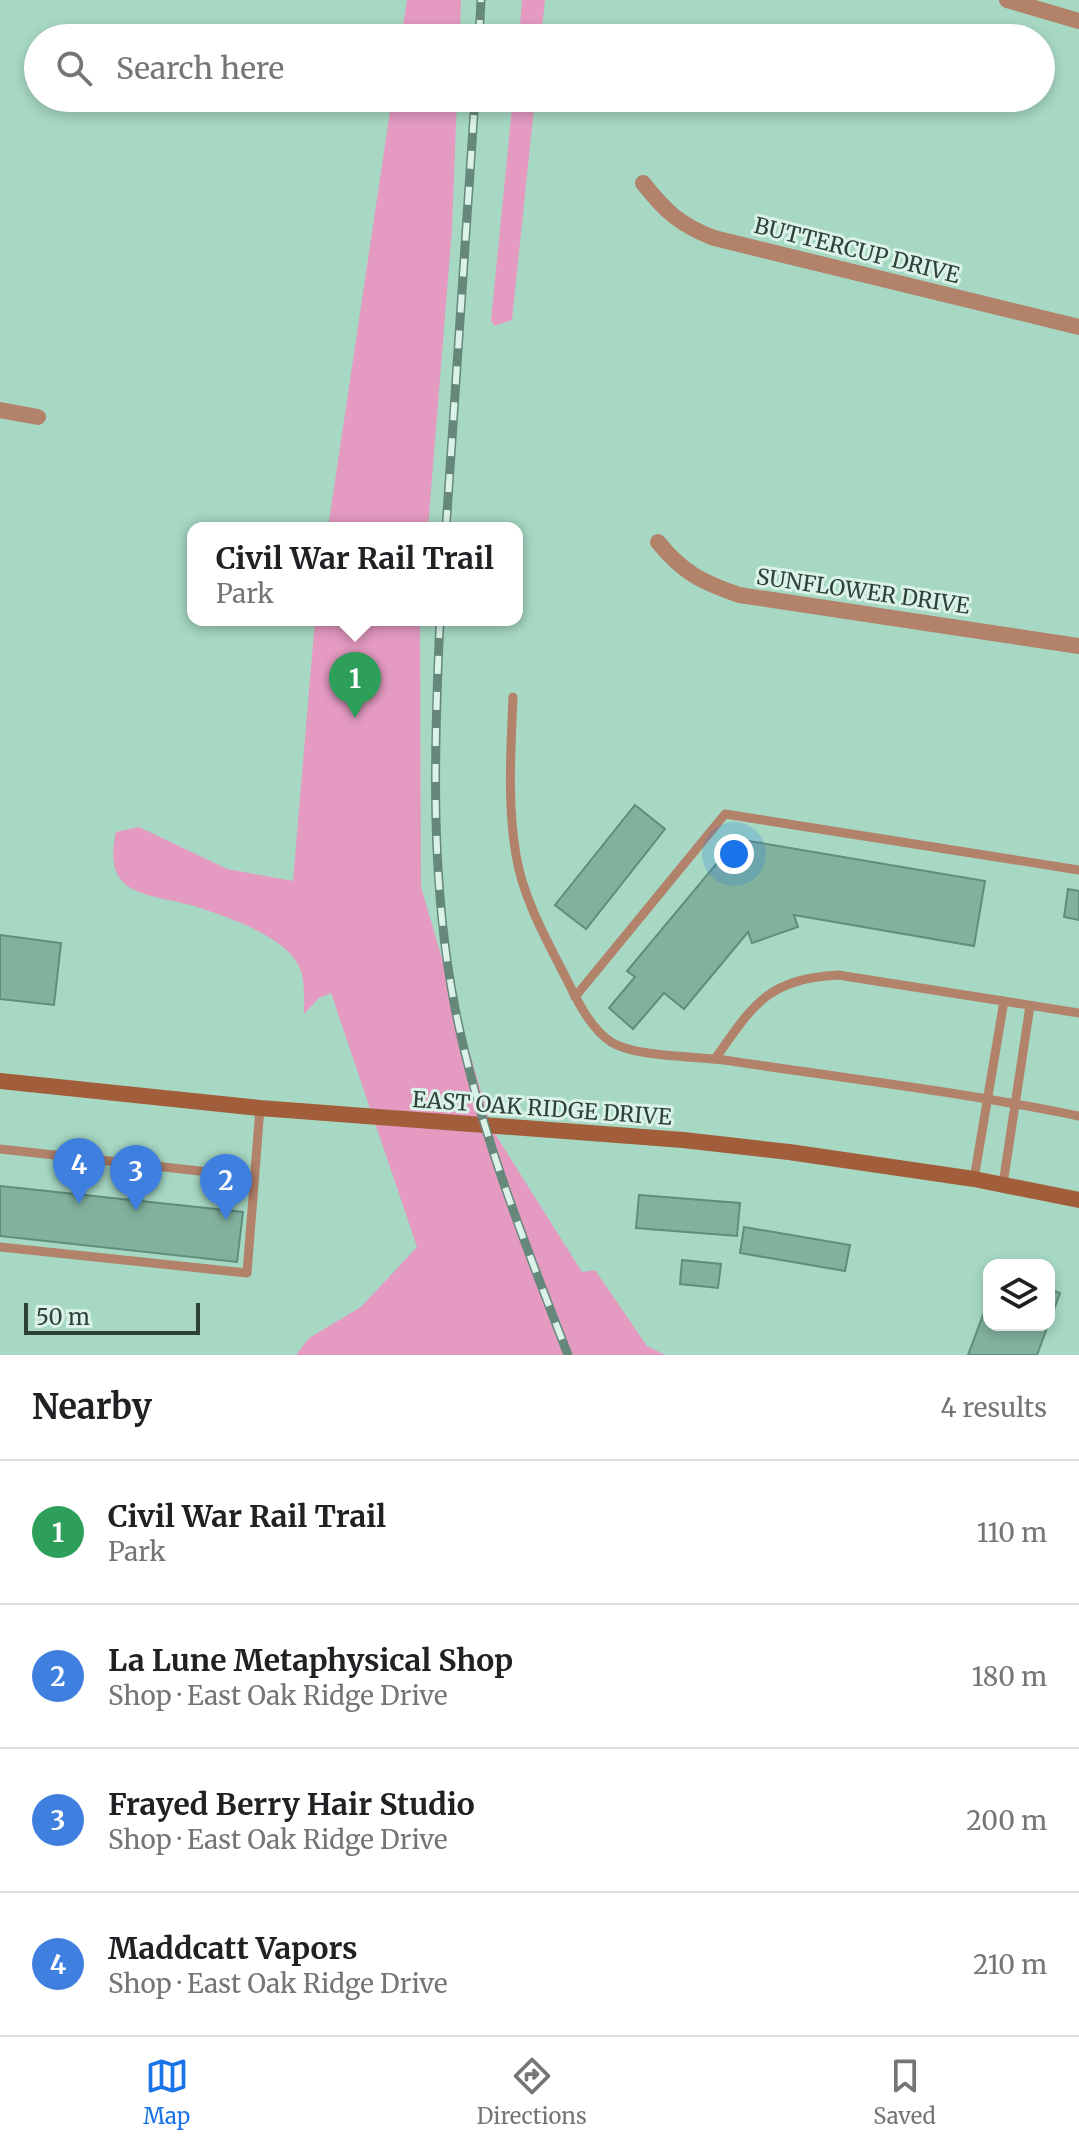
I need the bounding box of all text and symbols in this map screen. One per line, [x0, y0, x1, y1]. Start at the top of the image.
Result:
search box [24, 24, 1055, 112]
icon: search [52, 46, 96, 90]
text: Search here [116, 49, 284, 87]
street label: BUTTERCUP DRIVE [751, 211, 963, 289]
popup [187, 522, 523, 626]
text: Civil War Rail Trail [216, 539, 494, 577]
street label: SUNFLOWER DRIVE [755, 562, 971, 620]
text: Park [216, 577, 274, 610]
pin: 1 [329, 652, 381, 718]
your location [714, 834, 754, 874]
street label: EAST OAK RIDGE DRIVE [411, 1085, 673, 1131]
pin: 4 [53, 1138, 105, 1204]
pin: 3 [110, 1145, 162, 1211]
pin: 2 [200, 1154, 252, 1220]
map controls [983, 1259, 1055, 1331]
button: layers [983, 1259, 1055, 1331]
scale bar [24, 1299, 200, 1335]
text: 50 m [36, 1303, 90, 1331]
text: Nearby [32, 1386, 152, 1428]
text: 4 results [940, 1391, 1047, 1424]
text: Civil War Rail Trail [108, 1497, 386, 1535]
text: 1 [52, 1516, 64, 1549]
text: 110 m [977, 1516, 1047, 1549]
text: Park [108, 1535, 166, 1568]
text: La Lune Metaphysical Shop [108, 1641, 513, 1679]
text: 2 [50, 1660, 66, 1693]
text: 180 m [972, 1660, 1047, 1693]
text: Shop · East Oak Ridge Drive [108, 1679, 448, 1712]
text: Frayed Berry Hair Studio [108, 1785, 475, 1823]
text: 3 [51, 1804, 65, 1837]
text: 200 m [966, 1804, 1047, 1837]
text: Shop · East Oak Ridge Drive [108, 1823, 448, 1856]
text: Maddcatt Vapors [108, 1929, 358, 1967]
text: 4 [50, 1948, 66, 1981]
text: 210 m [973, 1948, 1047, 1981]
text: Shop · East Oak Ridge Drive [108, 1967, 448, 2000]
tab: Map [143, 2054, 190, 2130]
tab: Directions [477, 2054, 587, 2130]
tab: Saved [873, 2054, 936, 2130]

